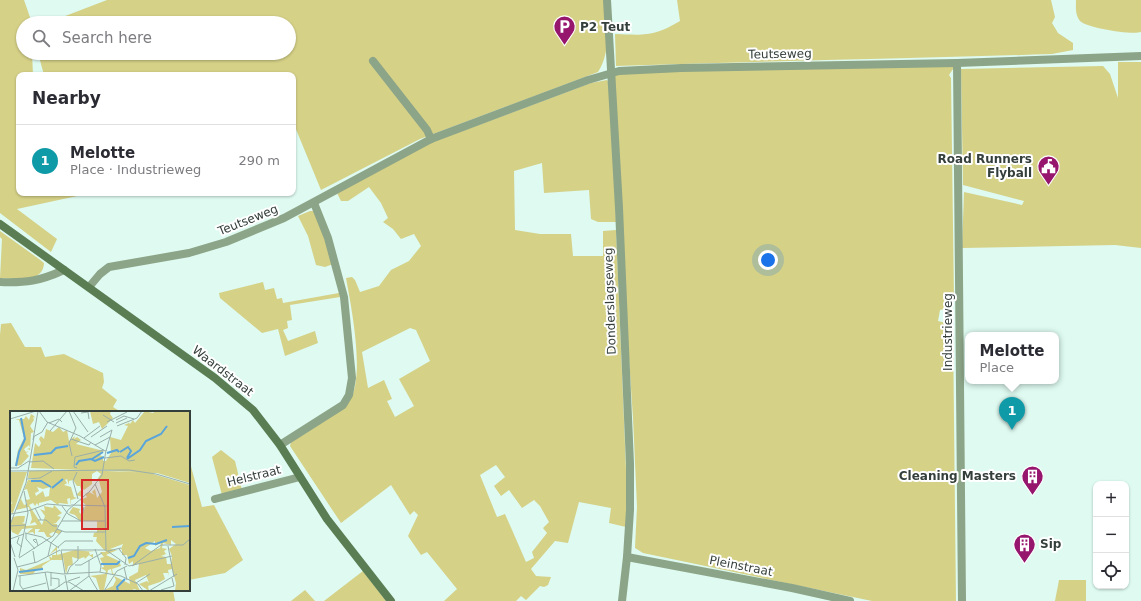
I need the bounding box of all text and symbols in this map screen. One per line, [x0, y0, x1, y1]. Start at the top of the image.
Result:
parking icon: P2 Teut [551, 14, 577, 47]
search box [16, 16, 296, 60]
place label: P2 Teut [580, 20, 631, 34]
icon: search [30, 27, 52, 49]
text: Search here [62, 29, 152, 47]
street label: Teutseweg [747, 46, 812, 62]
text: Nearby [32, 88, 101, 108]
text: Melotte [70, 144, 135, 162]
place label: Road Runners Flyball [938, 152, 1032, 180]
text: 1 [40, 153, 50, 168]
text: 290 m [238, 153, 280, 168]
public building icon: Road Runners Flyball [1035, 153, 1061, 186]
text: Place · Industrieweg [70, 162, 201, 177]
street label: Teutseweg [215, 202, 280, 239]
street label: Donderslagseweg [601, 247, 619, 355]
your location [758, 250, 778, 270]
street label: Industrieweg [941, 293, 955, 371]
popup [965, 332, 1059, 384]
text: Melotte [979, 342, 1045, 360]
street label: Waardstraat [190, 343, 256, 399]
text: Place [979, 360, 1014, 375]
pin: 1 [999, 397, 1025, 430]
inset map [10, 411, 190, 591]
street label: Helstraat [226, 462, 283, 489]
building icon: Cleaning Masters [1019, 463, 1045, 496]
place label: Cleaning Masters [899, 469, 1016, 483]
map controls [1093, 481, 1129, 589]
button: + [1093, 481, 1129, 517]
button: − [1093, 517, 1129, 553]
building icon: Sip [1011, 531, 1037, 564]
place label: Sip [1040, 537, 1062, 551]
street label: Pleinstraat [708, 553, 774, 579]
button: locate [1093, 553, 1129, 589]

